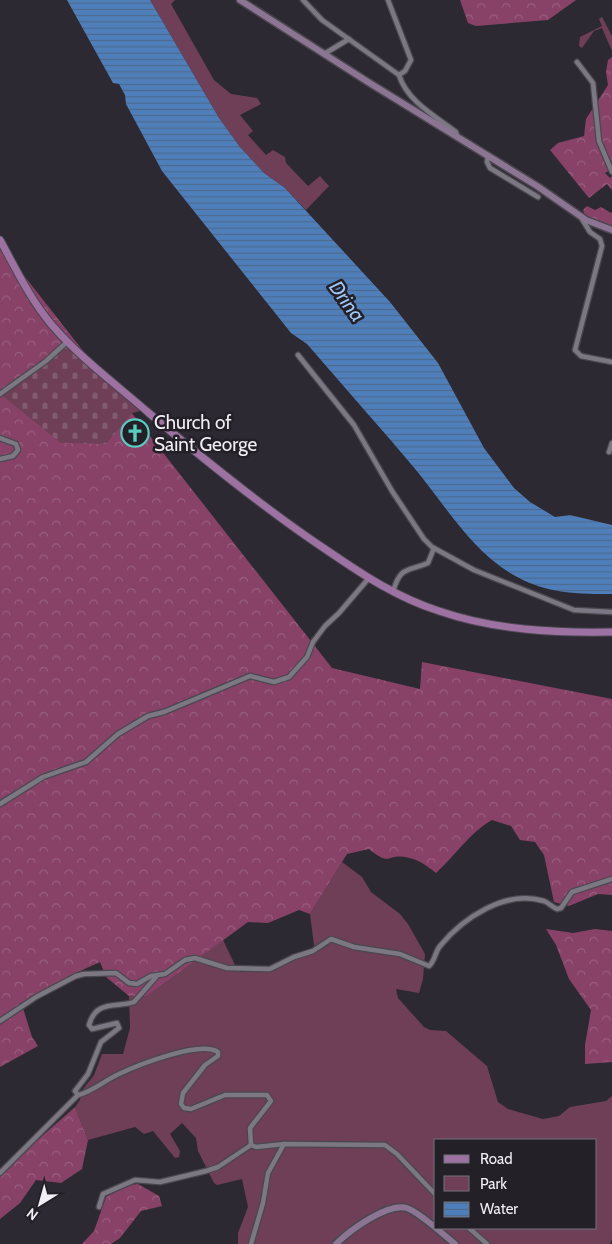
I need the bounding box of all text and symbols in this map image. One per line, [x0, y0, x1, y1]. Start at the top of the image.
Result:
water label: Drina [324, 276, 370, 326]
place label: Church of Saint George [154, 411, 258, 456]
church icon: Church of Saint George [120, 418, 150, 448]
legend [434, 1139, 597, 1229]
text: Road [480, 1150, 513, 1168]
text: Park [480, 1175, 507, 1193]
north arrow [15, 1179, 65, 1229]
text: Water [480, 1200, 518, 1218]
text: N [23, 1204, 42, 1225]

